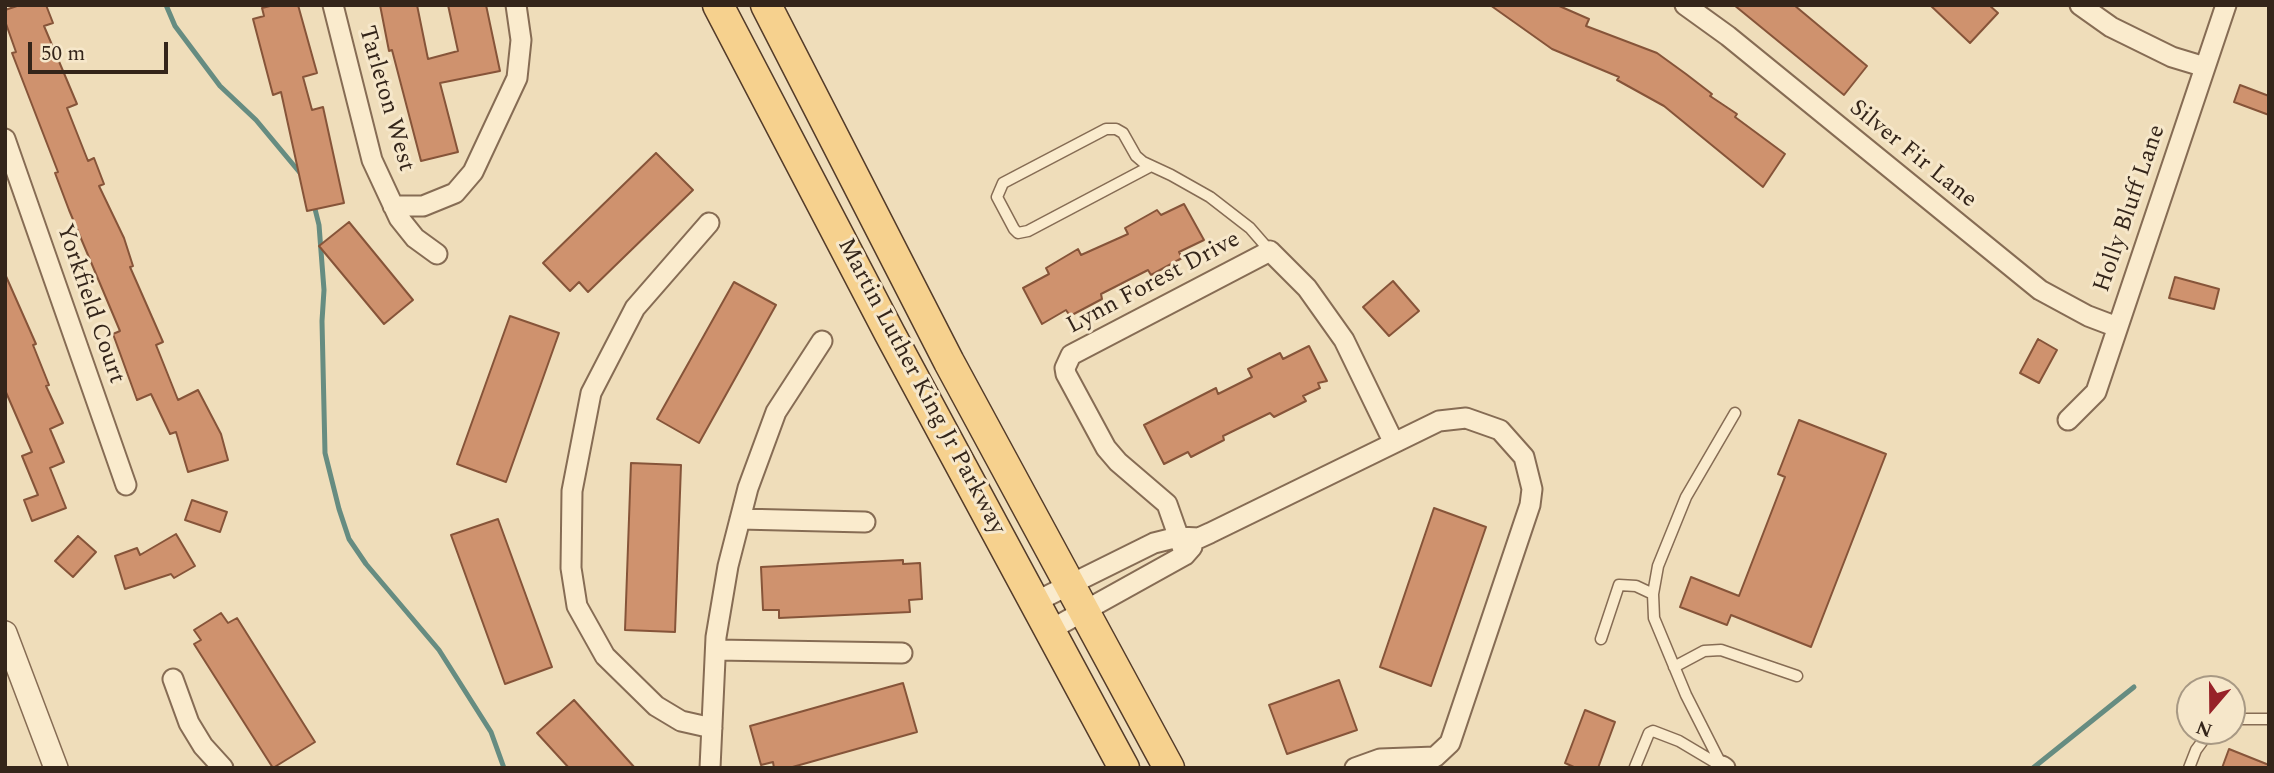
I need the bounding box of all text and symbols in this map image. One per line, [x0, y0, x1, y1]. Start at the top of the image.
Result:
street label: Tarleton West [351, 23, 419, 175]
scale bar [32, 28, 172, 72]
text: 50 m [41, 38, 85, 70]
street label: Silver Fir Lane [1842, 95, 1982, 215]
street label: Holly Bluff Lane [2089, 122, 2173, 296]
street label: Yorkfield Court [48, 220, 130, 388]
street label: Lynn Forest Drive [1063, 226, 1245, 342]
street label: Martin Luther King Jr Parkway [830, 234, 1010, 540]
north arrow [2176, 675, 2246, 745]
text: N [2192, 712, 2217, 745]

